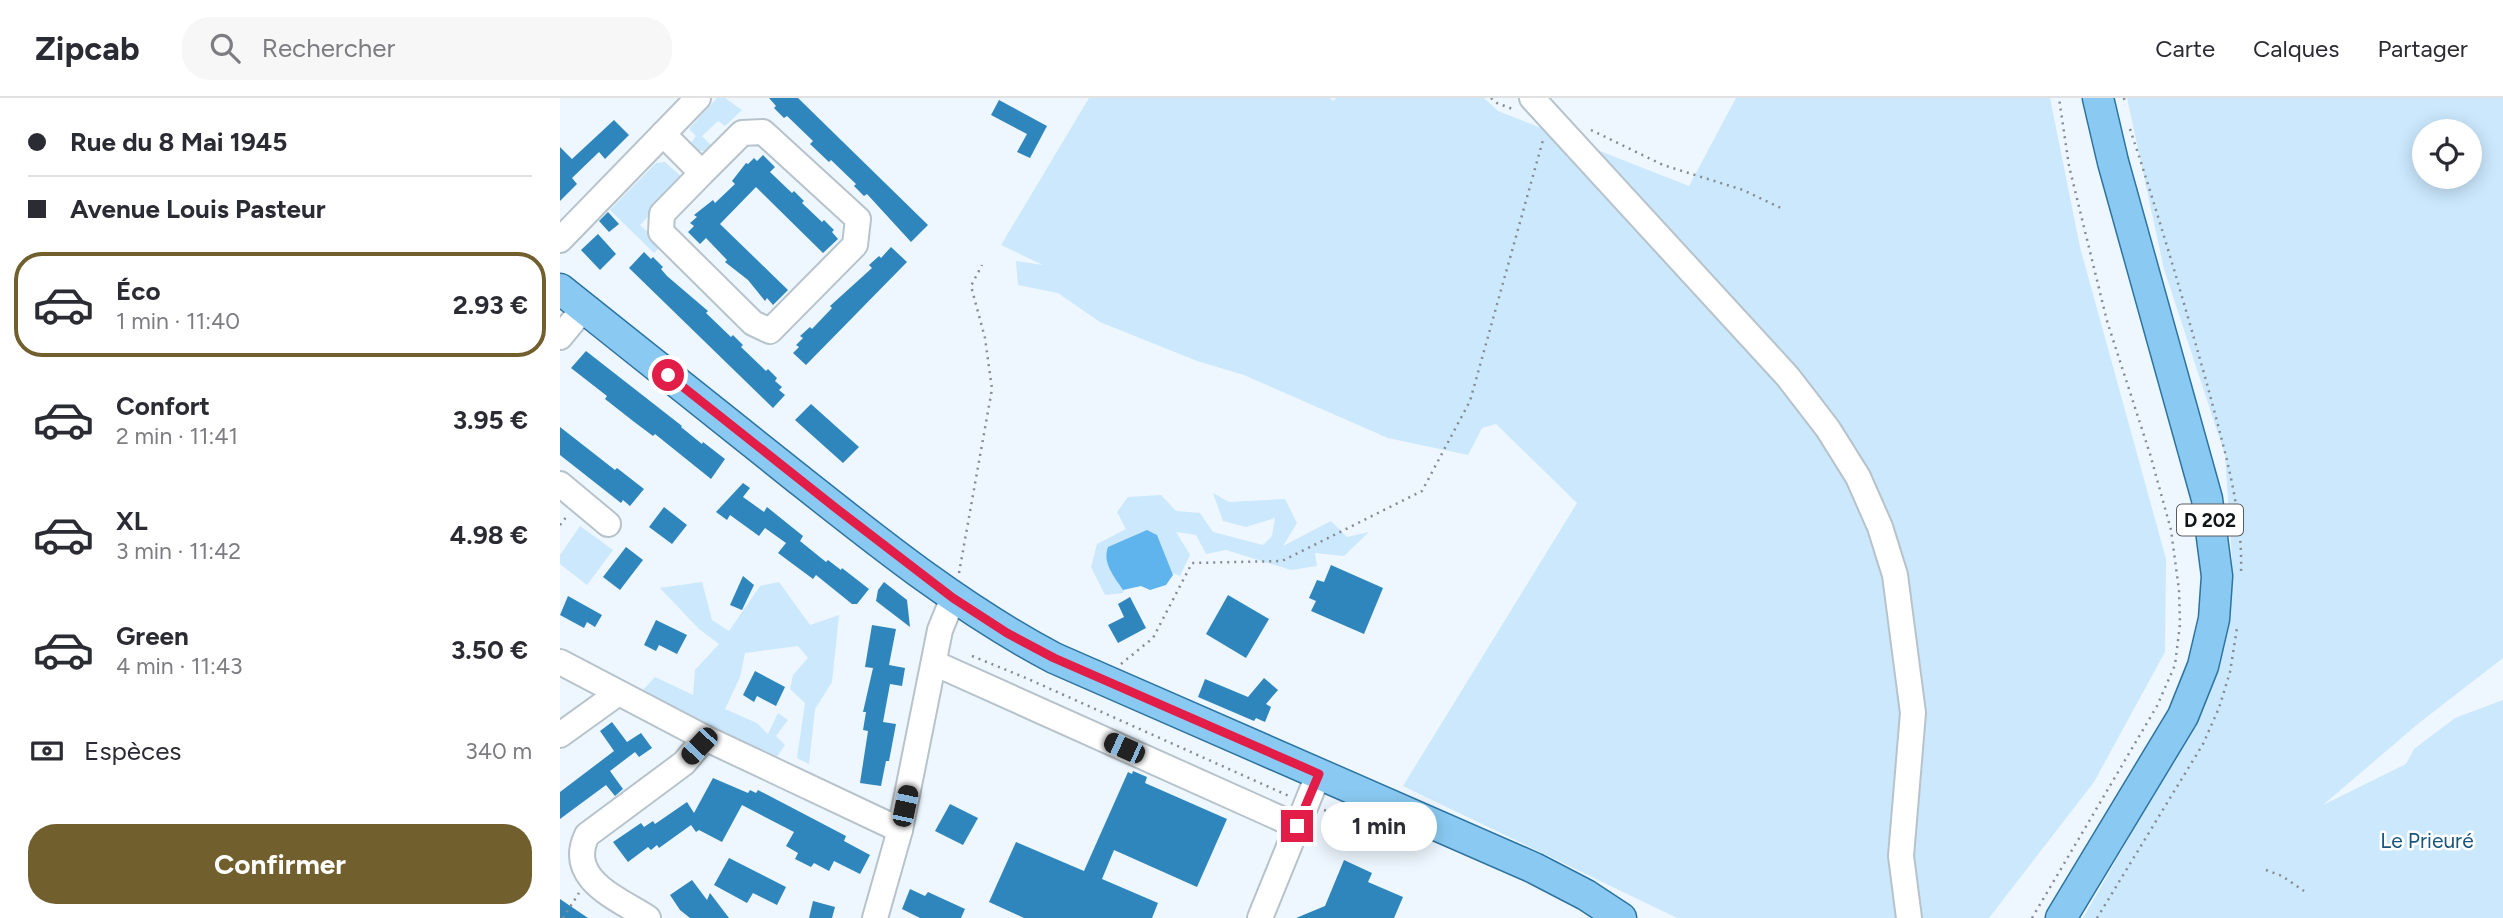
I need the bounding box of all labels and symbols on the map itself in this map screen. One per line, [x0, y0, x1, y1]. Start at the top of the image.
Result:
route start [652, 359, 684, 391]
road number: D 202 [2177, 504, 2243, 536]
car [677, 723, 722, 769]
car [1101, 730, 1148, 766]
car [891, 783, 920, 829]
callout: 1 min [1322, 802, 1437, 850]
route end [1281, 810, 1313, 842]
park label: Le Prieuré [2380, 828, 2474, 853]

